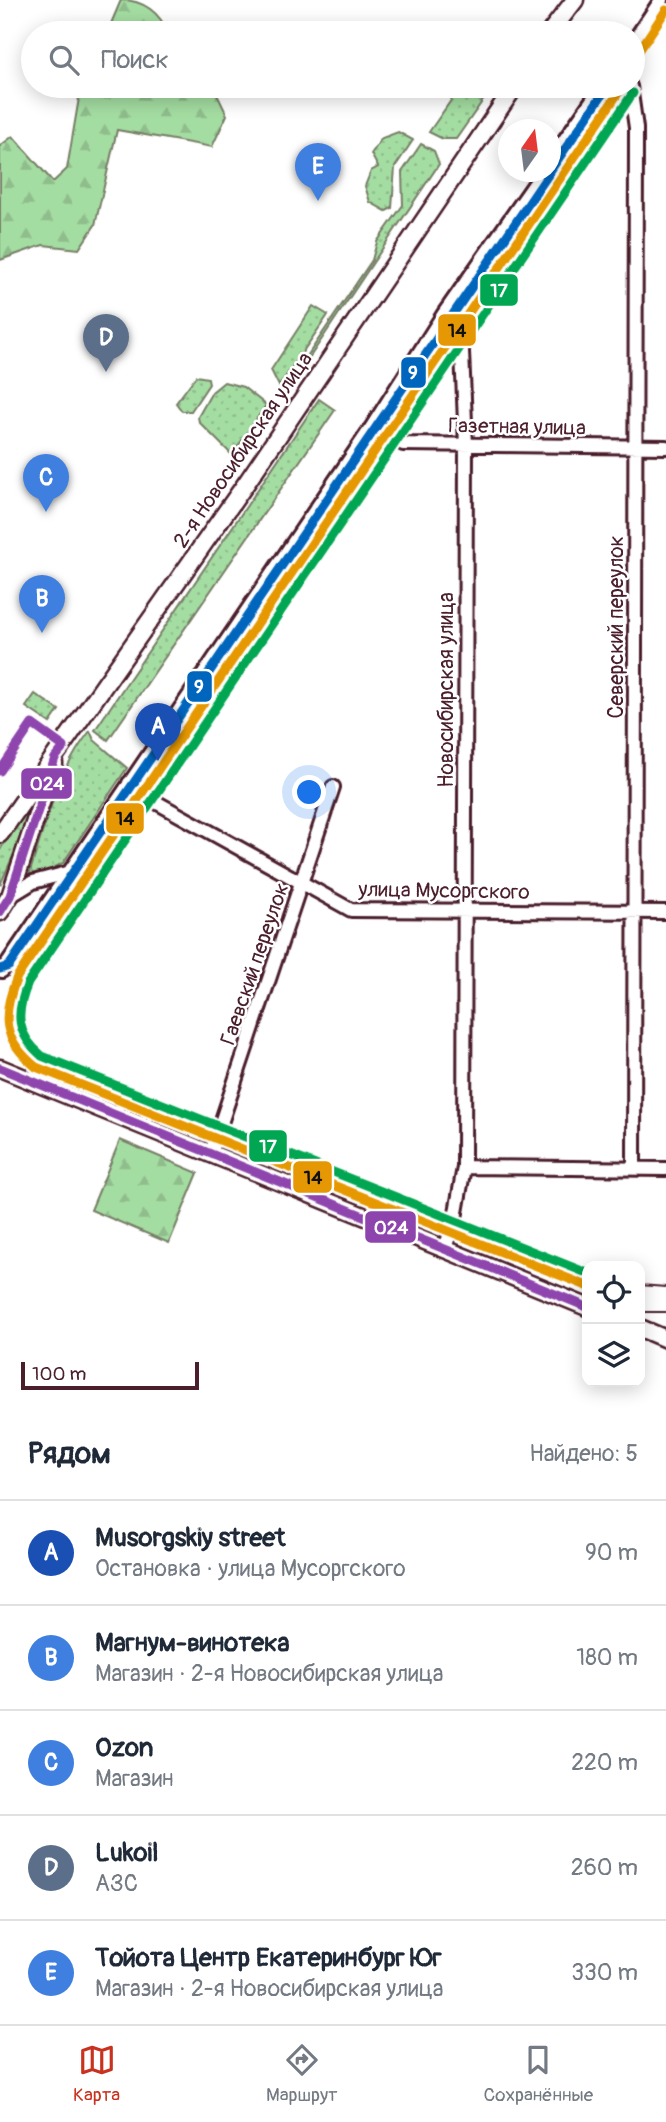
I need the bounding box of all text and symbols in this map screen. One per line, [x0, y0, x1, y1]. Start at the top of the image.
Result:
search box [21, 21, 645, 98]
icon: search [45, 41, 83, 79]
text: Поиск [101, 44, 169, 76]
north arrow [498, 119, 561, 182]
pin: E [295, 143, 341, 201]
line badge: 17 [479, 273, 519, 307]
text: 17 [490, 279, 509, 303]
line badge: 14 [437, 313, 477, 347]
pin: D [83, 314, 129, 372]
text: 14 [448, 319, 466, 343]
street label: 2-я Новосибирская улица [167, 347, 319, 553]
line badge: 9 [400, 356, 427, 389]
text: 9 [408, 361, 418, 385]
street label: Газетная улица [448, 412, 586, 442]
pin: C [23, 454, 69, 512]
street label: Северский переулок [603, 535, 630, 718]
pin: B [19, 575, 65, 633]
street label: Новосибирская улица [433, 592, 460, 788]
line badge: 9 [186, 670, 213, 703]
text: 9 [194, 675, 204, 699]
pin: A [135, 703, 181, 761]
line badge: 024 [20, 767, 73, 800]
text: 024 [30, 772, 64, 796]
your location [292, 775, 326, 809]
line badge: 14 [105, 802, 145, 835]
text: 14 [116, 807, 134, 831]
street label: улица Мусоргского [357, 876, 530, 906]
street label: Гаевский переулок [215, 879, 295, 1048]
line badge: 17 [248, 1129, 288, 1163]
text: 17 [259, 1135, 278, 1159]
line badge: 14 [292, 1160, 333, 1194]
text: 14 [304, 1166, 322, 1190]
line badge: 024 [364, 1210, 417, 1244]
text: 024 [374, 1216, 408, 1240]
map controls [582, 1261, 645, 1387]
button: locate [582, 1261, 645, 1324]
button: layers [582, 1324, 645, 1387]
scale bar [21, 1359, 200, 1391]
text: 100 m [32, 1362, 86, 1386]
text: Рядом [28, 1435, 111, 1472]
text: Найдено: 5 [529, 1439, 638, 1468]
text: Musorgskiy street [95, 1522, 286, 1554]
text: A [44, 1538, 58, 1567]
text: 90 m [585, 1538, 638, 1567]
text: Остановка · улица Мусоргского [95, 1554, 406, 1583]
text: Магнум-винотека [95, 1627, 290, 1659]
text: B [44, 1643, 58, 1672]
text: 180 m [576, 1643, 638, 1672]
text: Магазин · 2-я Новосибирская улица [95, 1659, 444, 1688]
text: Ozon [95, 1732, 153, 1764]
text: C [44, 1748, 58, 1777]
text: 220 m [571, 1748, 638, 1777]
text: Магазин [95, 1764, 174, 1793]
text: Lukoil [95, 1837, 158, 1869]
text: D [44, 1853, 58, 1882]
text: 260 m [571, 1853, 638, 1882]
text: АЗС [95, 1869, 138, 1898]
text: Тойота Центр Екатеринбург Юг [95, 1942, 442, 1974]
text: E [45, 1958, 57, 1987]
text: 330 m [571, 1958, 638, 1987]
text: Магазин · 2-я Новосибирская улица [95, 1974, 444, 2003]
tab: Карта [73, 2041, 120, 2107]
tab: Маршрут [266, 2041, 338, 2107]
tab: Сохранённые [483, 2041, 593, 2107]

